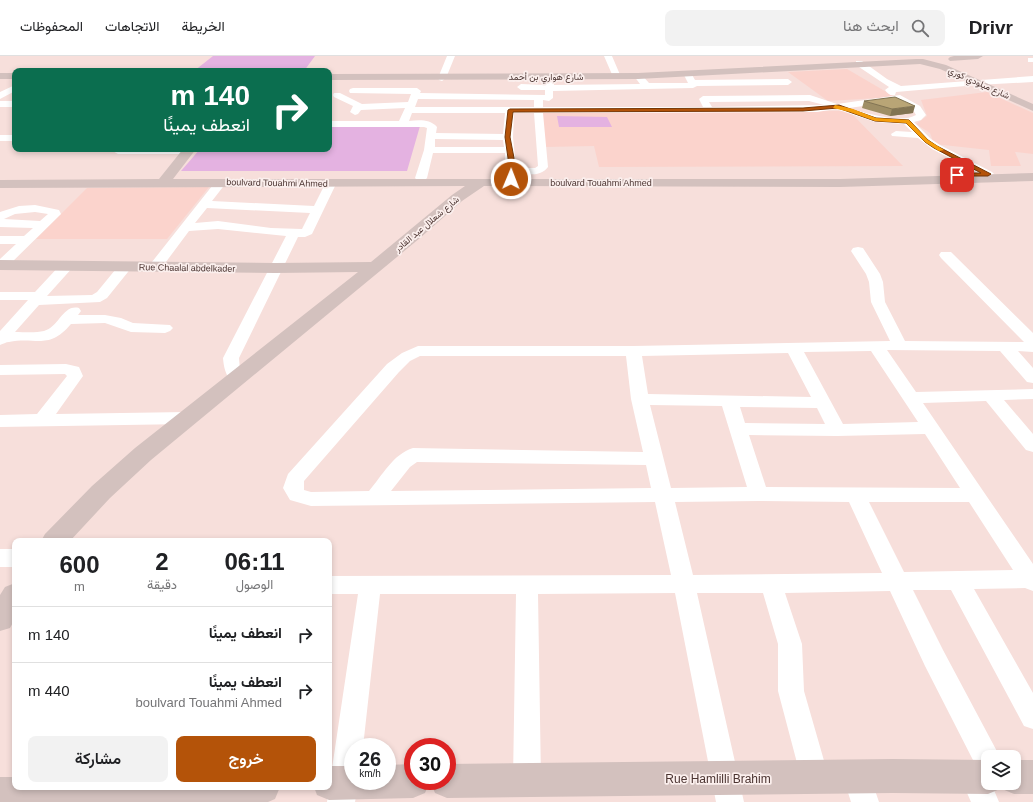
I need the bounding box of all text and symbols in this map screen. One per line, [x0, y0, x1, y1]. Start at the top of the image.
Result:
search box [665, 10, 945, 46]
text: ابحث هنا [843, 17, 899, 34]
icon: search [909, 17, 931, 39]
text: Drivr [969, 17, 1013, 38]
text: المحفوظات [20, 18, 83, 34]
text: الاتجاهات [105, 18, 159, 34]
text: الخريطة [181, 18, 225, 34]
street label: شارع ميلودي كوري [946, 65, 1011, 103]
street label: شارع هواري بن أحمد [509, 72, 583, 84]
text: 140 m [171, 80, 250, 111]
icon: right [264, 84, 316, 136]
text: انعطف يمينًا [163, 115, 250, 135]
position arrow [490, 158, 532, 200]
pin [940, 158, 974, 192]
icon: arrive [946, 164, 968, 186]
street label: boulvard Touahmi Ahmed [226, 177, 328, 189]
street label: boulvard Touahmi Ahmed [550, 178, 652, 188]
street label: شارع شعلال عبد القادر [392, 194, 462, 255]
street label: Rue Chaalal abdelkader [139, 262, 235, 274]
text: 2 [155, 548, 169, 575]
text: 06:11 [225, 548, 285, 575]
text: 600 [59, 551, 100, 578]
text: دقيقة [147, 577, 177, 592]
text: الوصول [236, 577, 273, 592]
text: m [74, 579, 85, 594]
text: انعطف يمينًا [209, 624, 282, 641]
icon: right [294, 624, 316, 646]
text: 140 m [28, 626, 70, 643]
text: انعطف يمينًا [209, 673, 282, 690]
icon: right [294, 680, 316, 702]
text: 440 m [28, 682, 70, 699]
text: boulvard Touahmi Ahmed [136, 695, 282, 710]
button: مشاركة [28, 736, 168, 782]
button: خروج [176, 736, 316, 782]
speed limit sign: 30 [404, 738, 456, 790]
text: 26 [359, 748, 381, 770]
map controls [981, 750, 1021, 790]
button: layers [981, 750, 1021, 790]
text: km/h [359, 768, 381, 779]
street label: Rue Hamlilli Brahim [665, 772, 771, 786]

